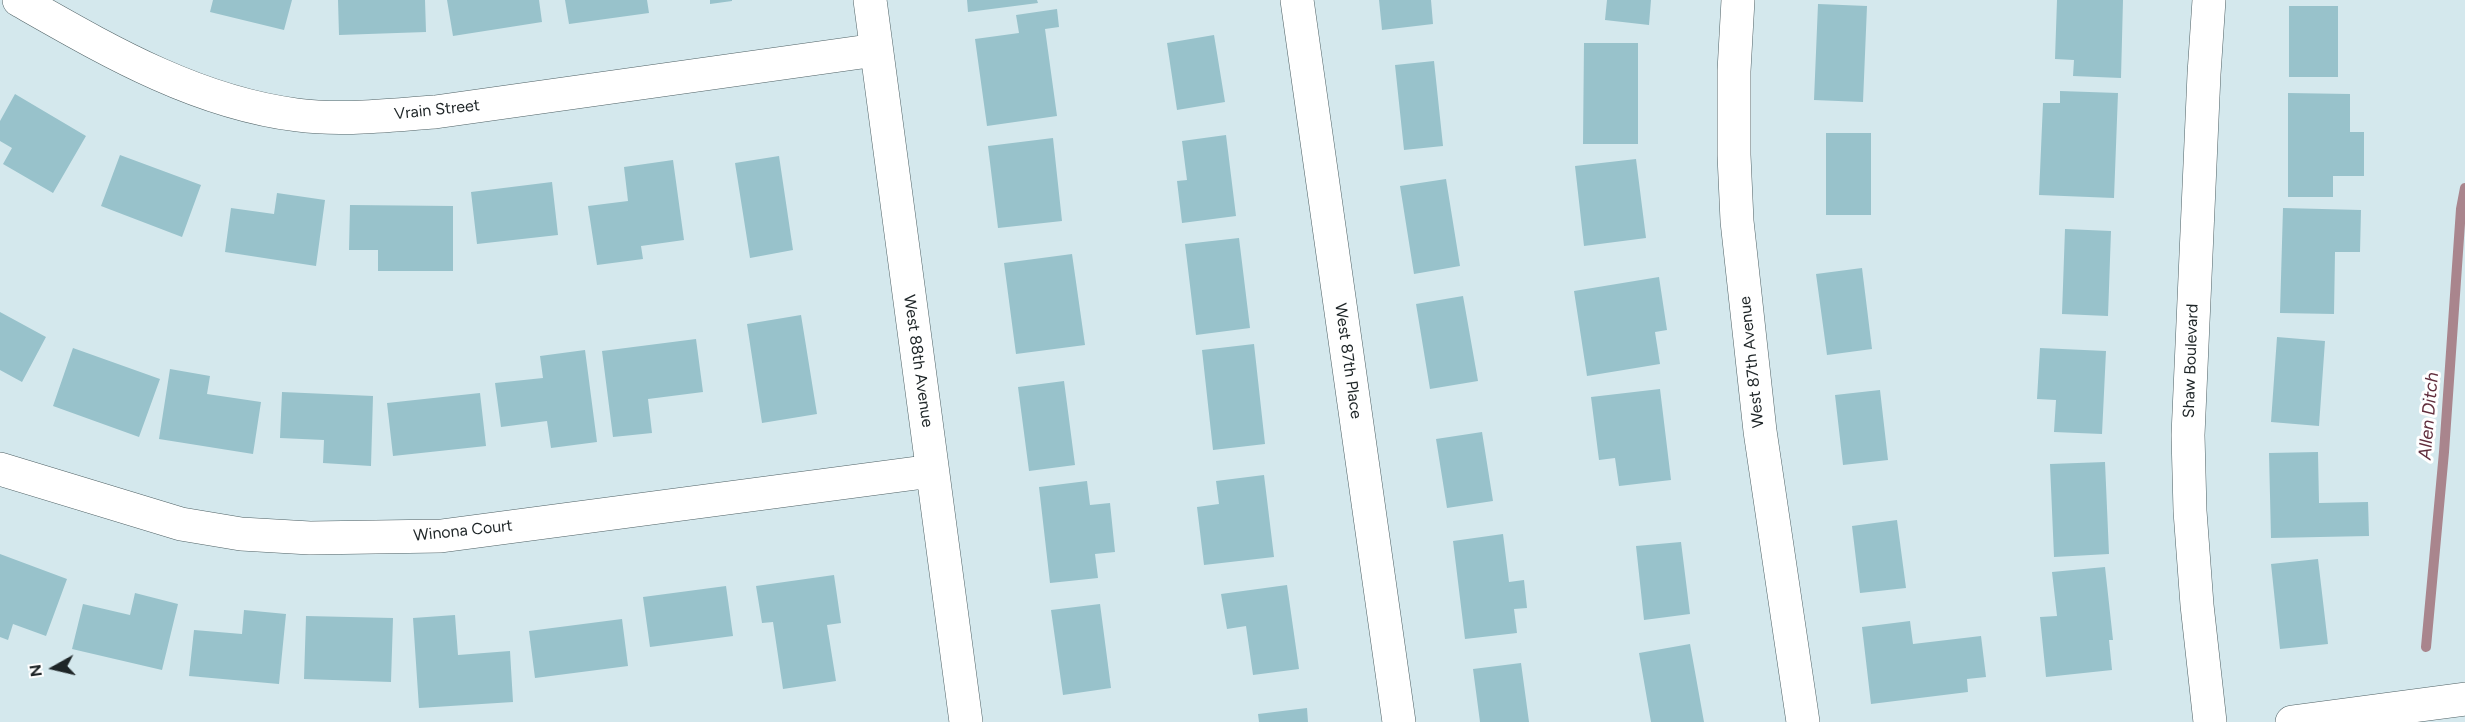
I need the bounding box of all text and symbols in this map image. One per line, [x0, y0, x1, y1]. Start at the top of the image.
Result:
street label: Vrain Street [393, 96, 481, 124]
street label: West 88th Avenue [899, 294, 937, 428]
street label: West 87th Avenue [1736, 295, 1768, 429]
street label: West 87th Place [1330, 302, 1366, 420]
street label: Shaw Boulevard [2179, 304, 2203, 418]
water label: Allen Ditch [2414, 371, 2444, 461]
street label: Winona Court [413, 516, 513, 546]
north arrow [24, 638, 84, 698]
text: N [25, 663, 46, 678]

